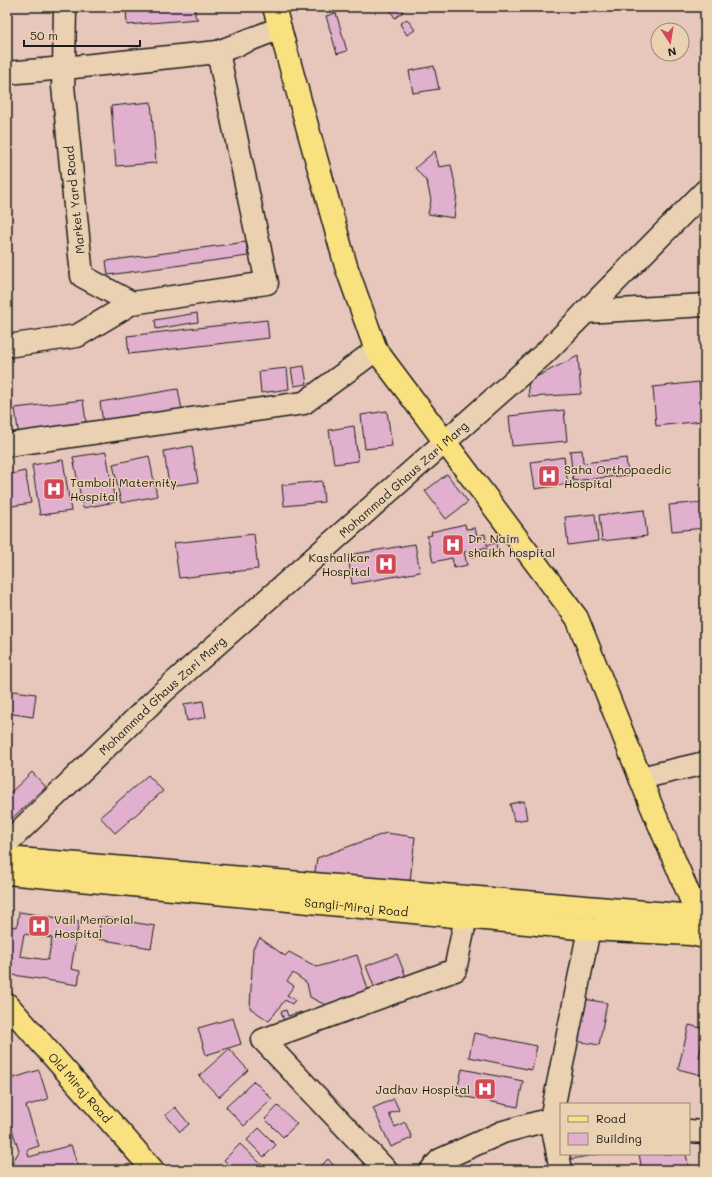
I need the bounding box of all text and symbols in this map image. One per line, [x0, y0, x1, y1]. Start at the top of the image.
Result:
scale bar [24, 22, 140, 48]
north arrow [650, 22, 690, 62]
text: 50 m [30, 27, 58, 43]
text: N [667, 44, 678, 60]
street label: Market Yard Road [60, 145, 88, 255]
street label: Mohammad Ghaus Zari Marg [335, 417, 471, 541]
place label: Saha Orthopaedic Hospital [564, 461, 672, 491]
hospital icon: Saha Orthopaedic Hospital [536, 463, 562, 489]
place label: Tamboli Maternity Hospital [70, 474, 177, 504]
hospital icon: Tamboli Maternity Hospital [41, 476, 67, 502]
place label: Dr. Naim shaikh hospital [468, 530, 555, 560]
hospital icon: Dr. Naim shaikh hospital [440, 532, 466, 558]
place label: Kashalikar Hospital [309, 549, 370, 579]
hospital icon: Kashalikar Hospital [373, 551, 399, 577]
street label: Mohammad Ghaus Zari Marg [95, 632, 229, 758]
street label: Sangli-Miraj Road [304, 894, 409, 920]
place label: Vail Memorial Hospital [54, 911, 134, 941]
hospital icon: Vail Memorial Hospital [26, 913, 52, 939]
street label: Old Miraj Road [45, 1049, 116, 1126]
hospital icon: Jadhav Hospital [472, 1076, 498, 1102]
place label: Jadhav Hospital [376, 1081, 470, 1097]
legend [560, 1103, 690, 1155]
text: Road [596, 1110, 626, 1126]
text: Building [596, 1130, 642, 1146]

